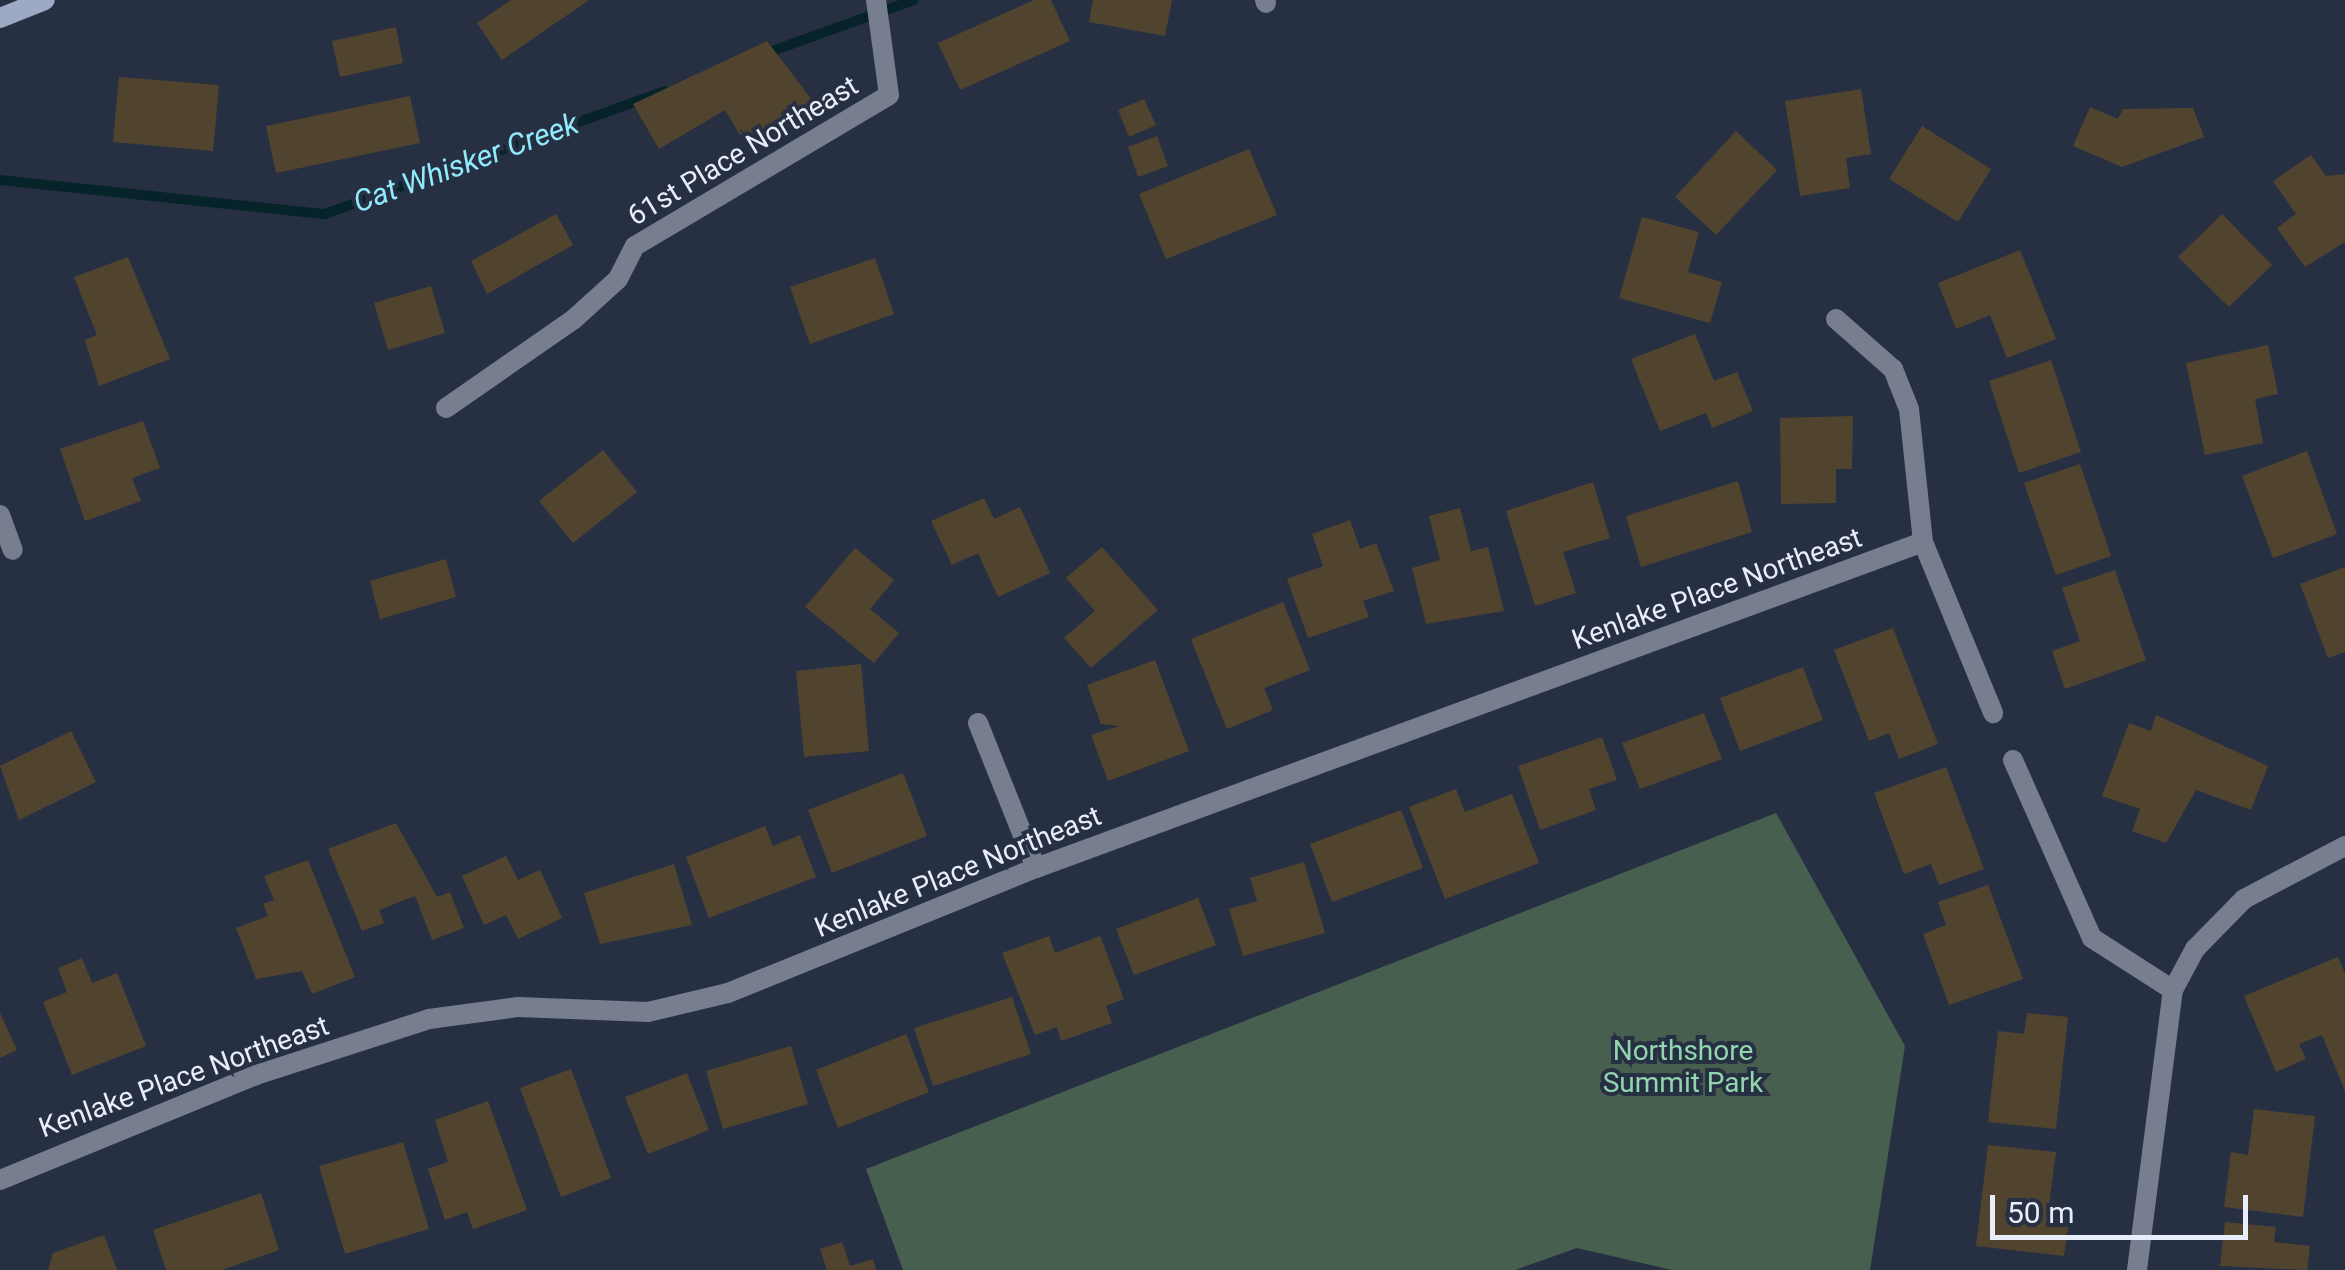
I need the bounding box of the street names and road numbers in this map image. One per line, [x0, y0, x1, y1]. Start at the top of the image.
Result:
street label: 61st Place Northeast [622, 69, 864, 233]
street label: Kenlake Place Northeast [1568, 521, 1866, 657]
street label: Kenlake Place Northeast [810, 799, 1106, 945]
street label: Kenlake Place Northeast [35, 1009, 333, 1145]

